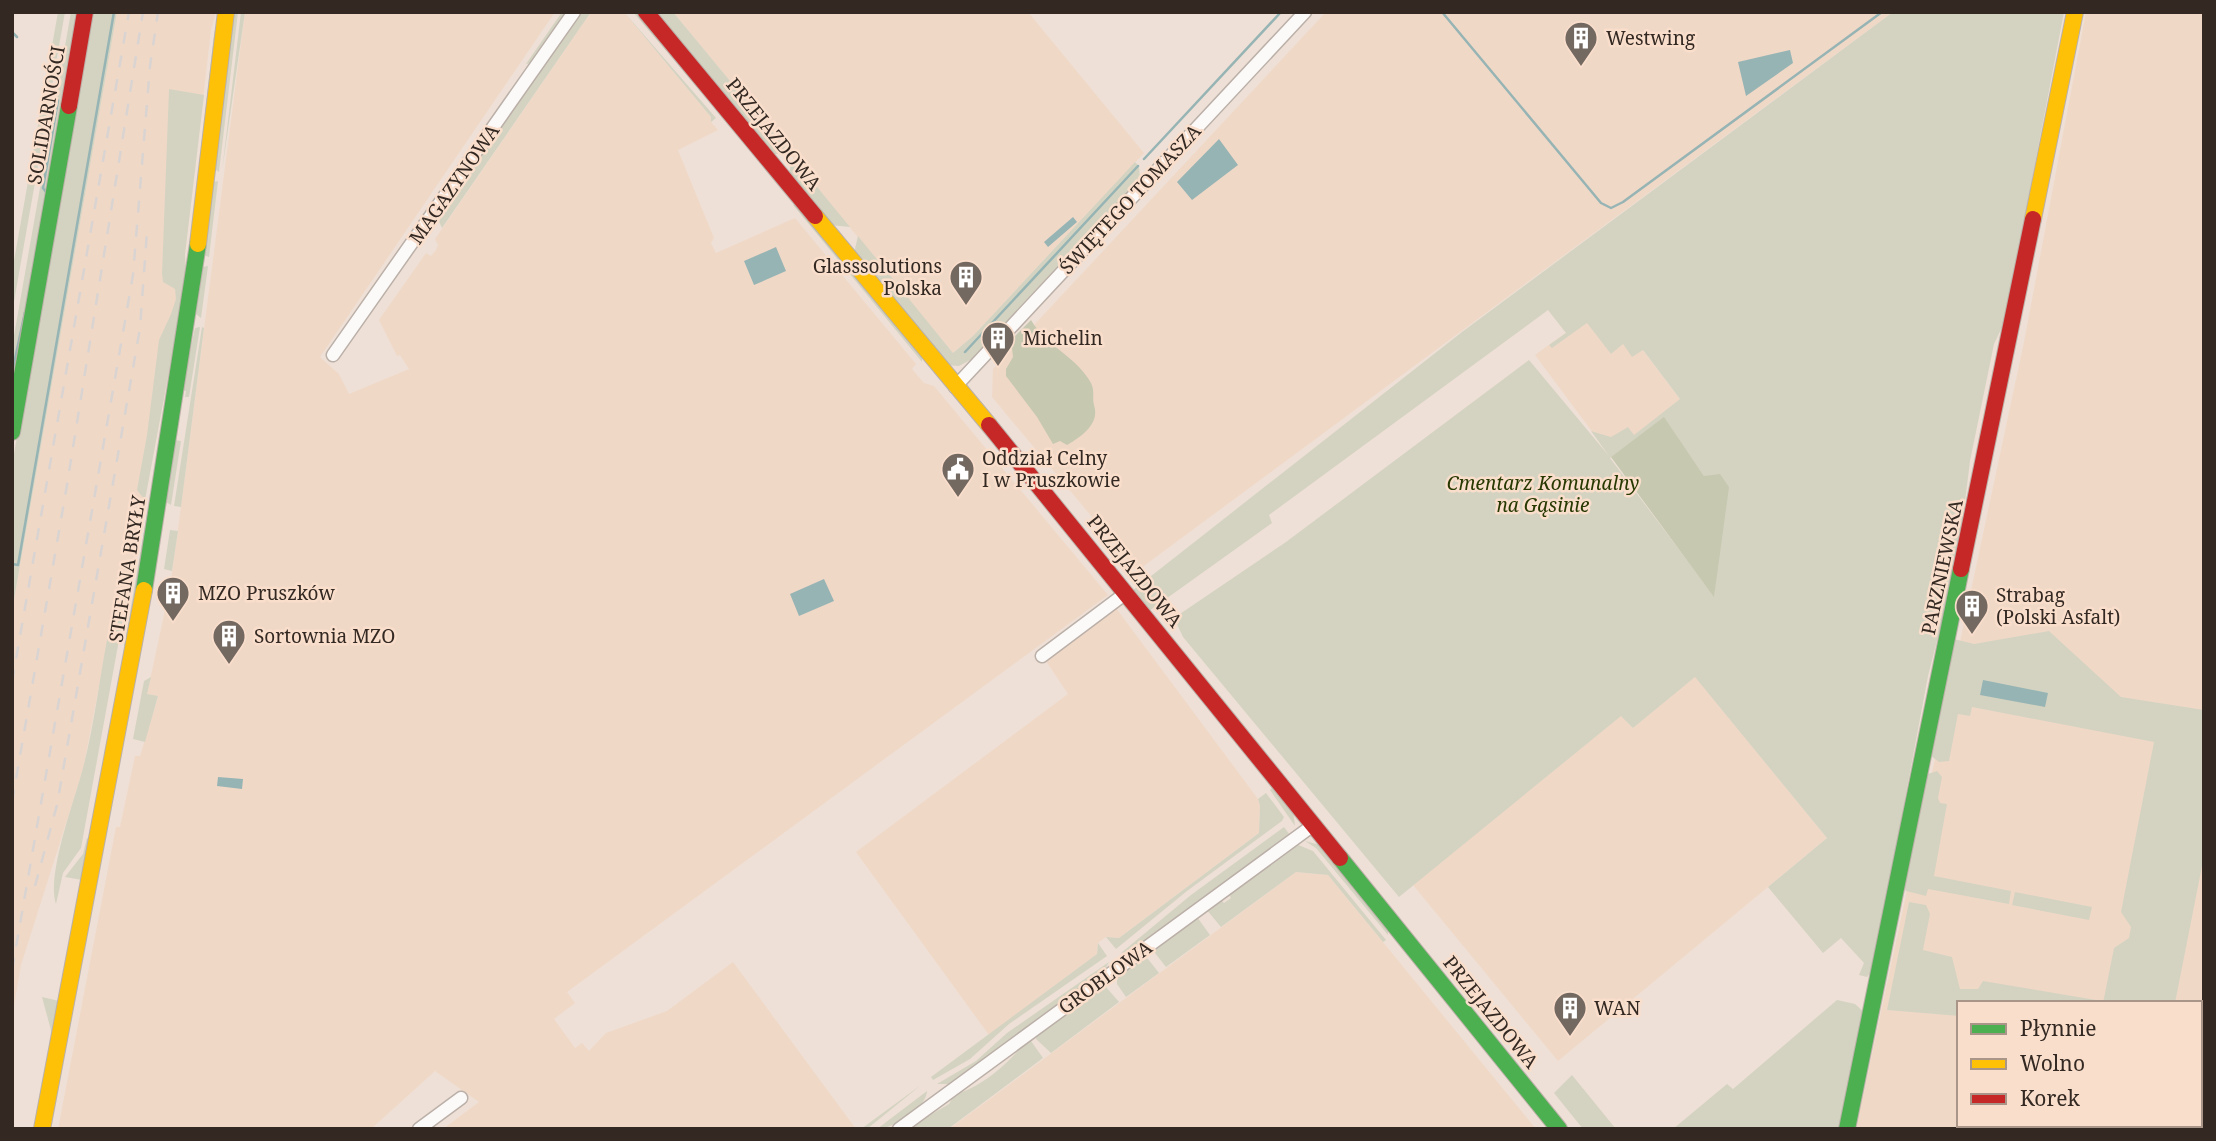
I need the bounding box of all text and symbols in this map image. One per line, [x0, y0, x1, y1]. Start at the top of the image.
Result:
building icon: Westwing [1562, 19, 1600, 68]
place label: Westwing [1606, 25, 1695, 51]
street label: SOLIDARNOŚCI [21, 44, 71, 186]
street label: PRZEJAZDOWA [720, 72, 828, 196]
street label: MAGAZYNOWA [403, 118, 505, 249]
street label: ŚWIĘTEGO TOMASZA [1054, 118, 1207, 280]
place label: Glasssolutions Polska [813, 253, 942, 301]
building icon: Glasssolutions Polska [947, 258, 985, 307]
building icon: Michelin [979, 319, 1017, 368]
place label: Michelin [1023, 325, 1103, 351]
place label: Oddział Celny I w Pruszkowie [982, 445, 1120, 493]
public building icon: Oddział Celny I w Pruszkowie [939, 450, 977, 499]
park label: Cmentarz Komunalny na Gąsinie [1447, 470, 1639, 518]
street label: STEFANA BRYŁY [103, 494, 151, 644]
street label: PARZNIEWSKA [1915, 496, 1969, 637]
street label: PRZEJAZDOWA [1081, 509, 1189, 633]
building icon: MZO Pruszków [154, 574, 192, 623]
place label: MZO Pruszków [198, 580, 336, 606]
place label: Strabag (Polski Asfalt) [1996, 582, 2120, 630]
building icon: Strabag (Polski Asfalt) [1953, 587, 1991, 636]
building icon: Sortownia MZO [210, 617, 248, 666]
place label: Sortownia MZO [254, 623, 395, 649]
street label: GROBLOWA [1053, 934, 1158, 1020]
street label: PRZEJAZDOWA [1437, 950, 1545, 1074]
building icon: WAN [1551, 989, 1589, 1038]
place label: WAN [1594, 995, 1640, 1021]
legend [1957, 1001, 2202, 1127]
text: Płynnie [2020, 1014, 2096, 1042]
text: Wolno [2020, 1049, 2085, 1077]
text: Korek [2020, 1084, 2081, 1112]

